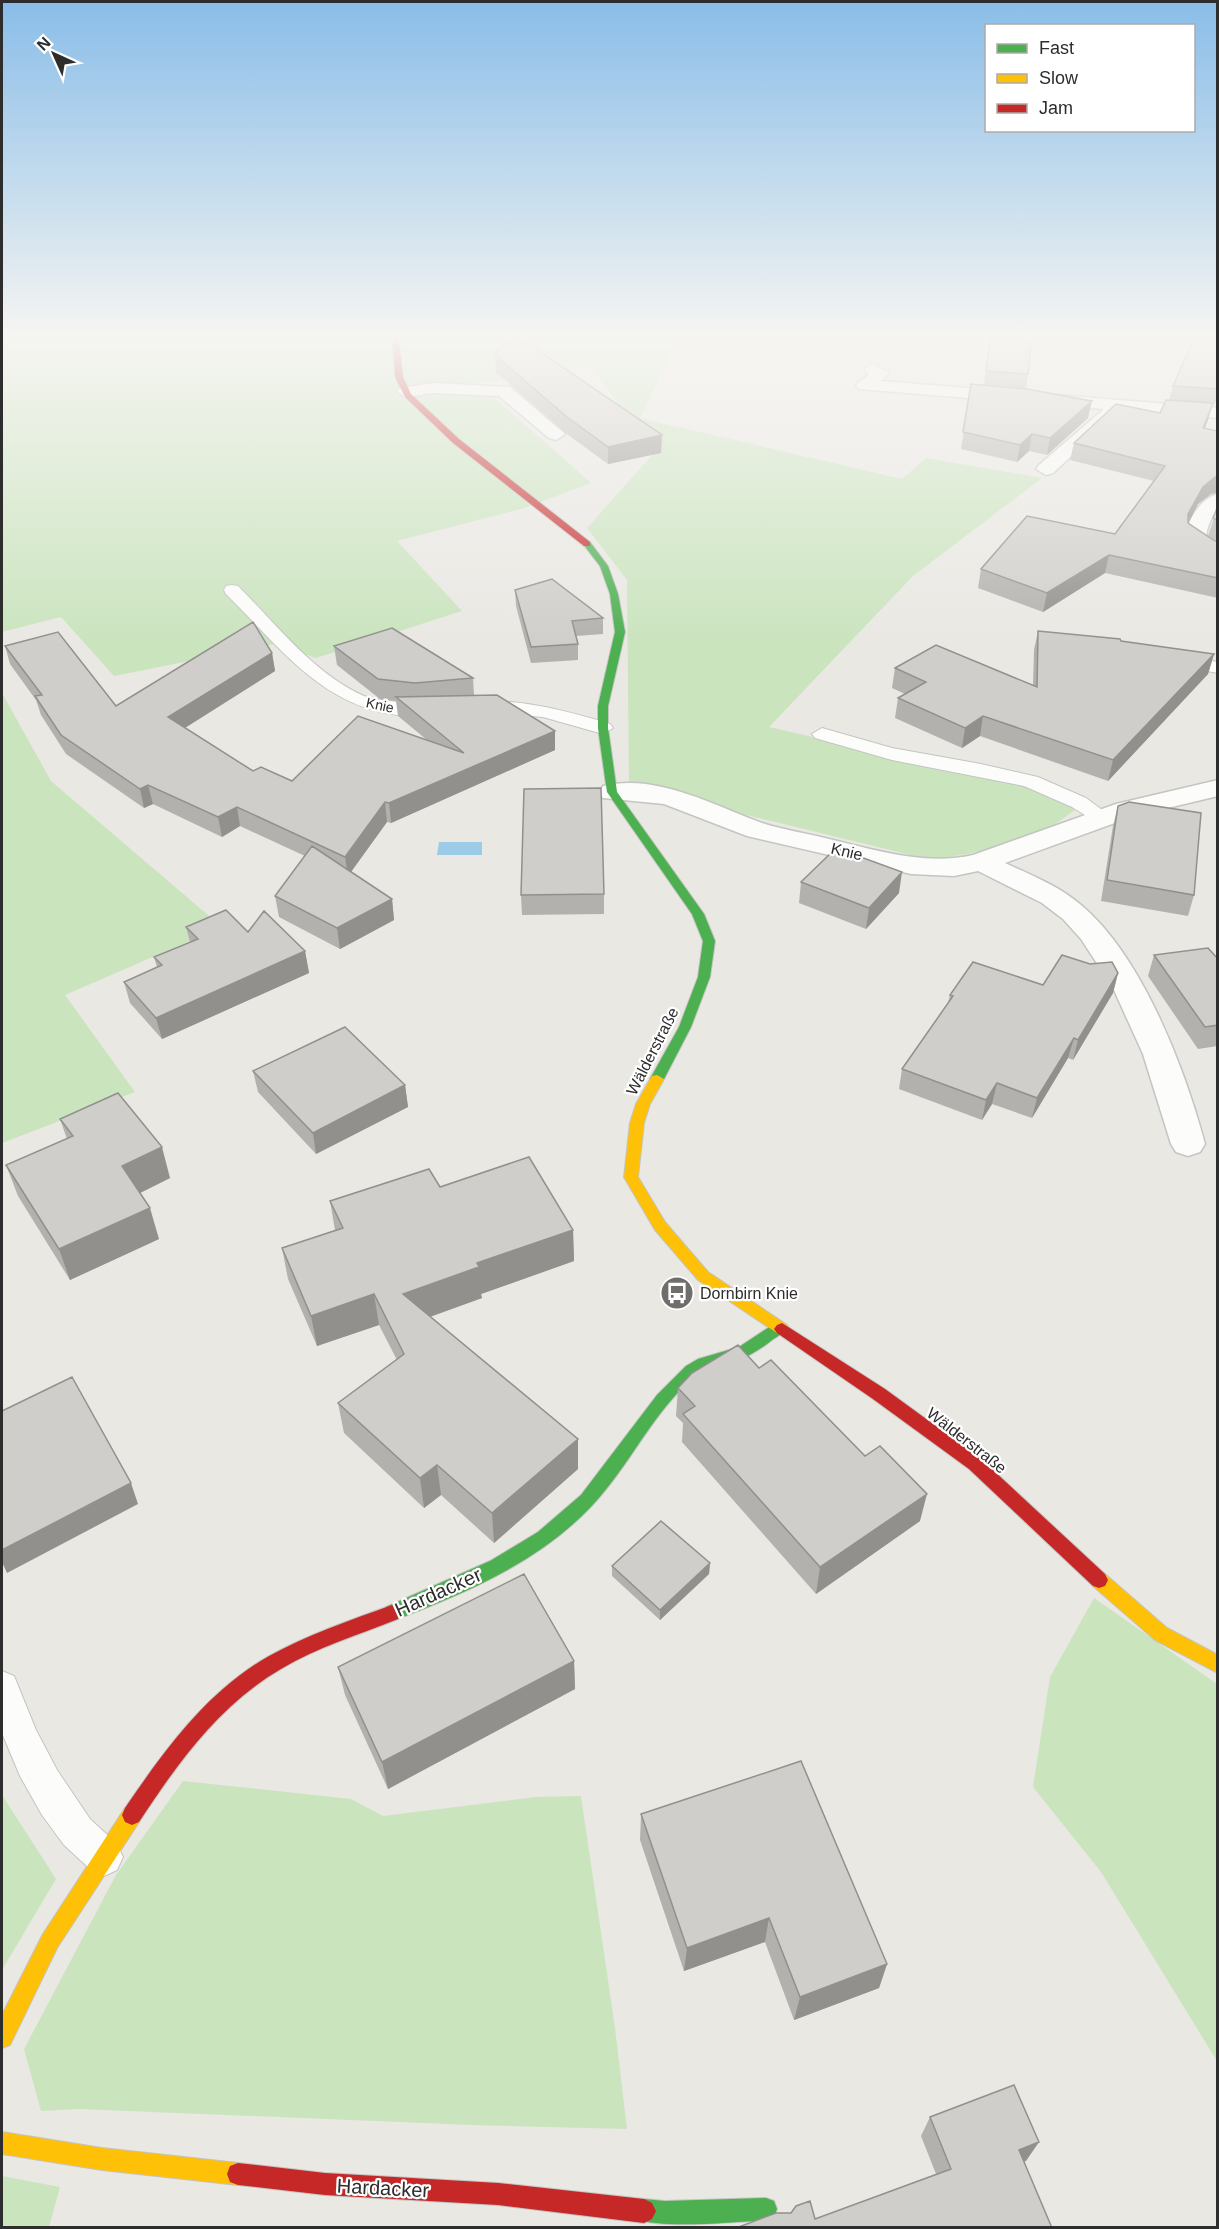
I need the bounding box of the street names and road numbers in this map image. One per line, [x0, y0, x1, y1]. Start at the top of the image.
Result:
street label: Knie [365, 694, 396, 716]
street label: Knie [829, 840, 864, 863]
street label: Wälderstraße [623, 1005, 682, 1098]
street label: Wälderstraße [924, 1404, 1010, 1477]
street label: Hardacker [391, 1563, 485, 1621]
street label: Hardacker [336, 2175, 430, 2201]

